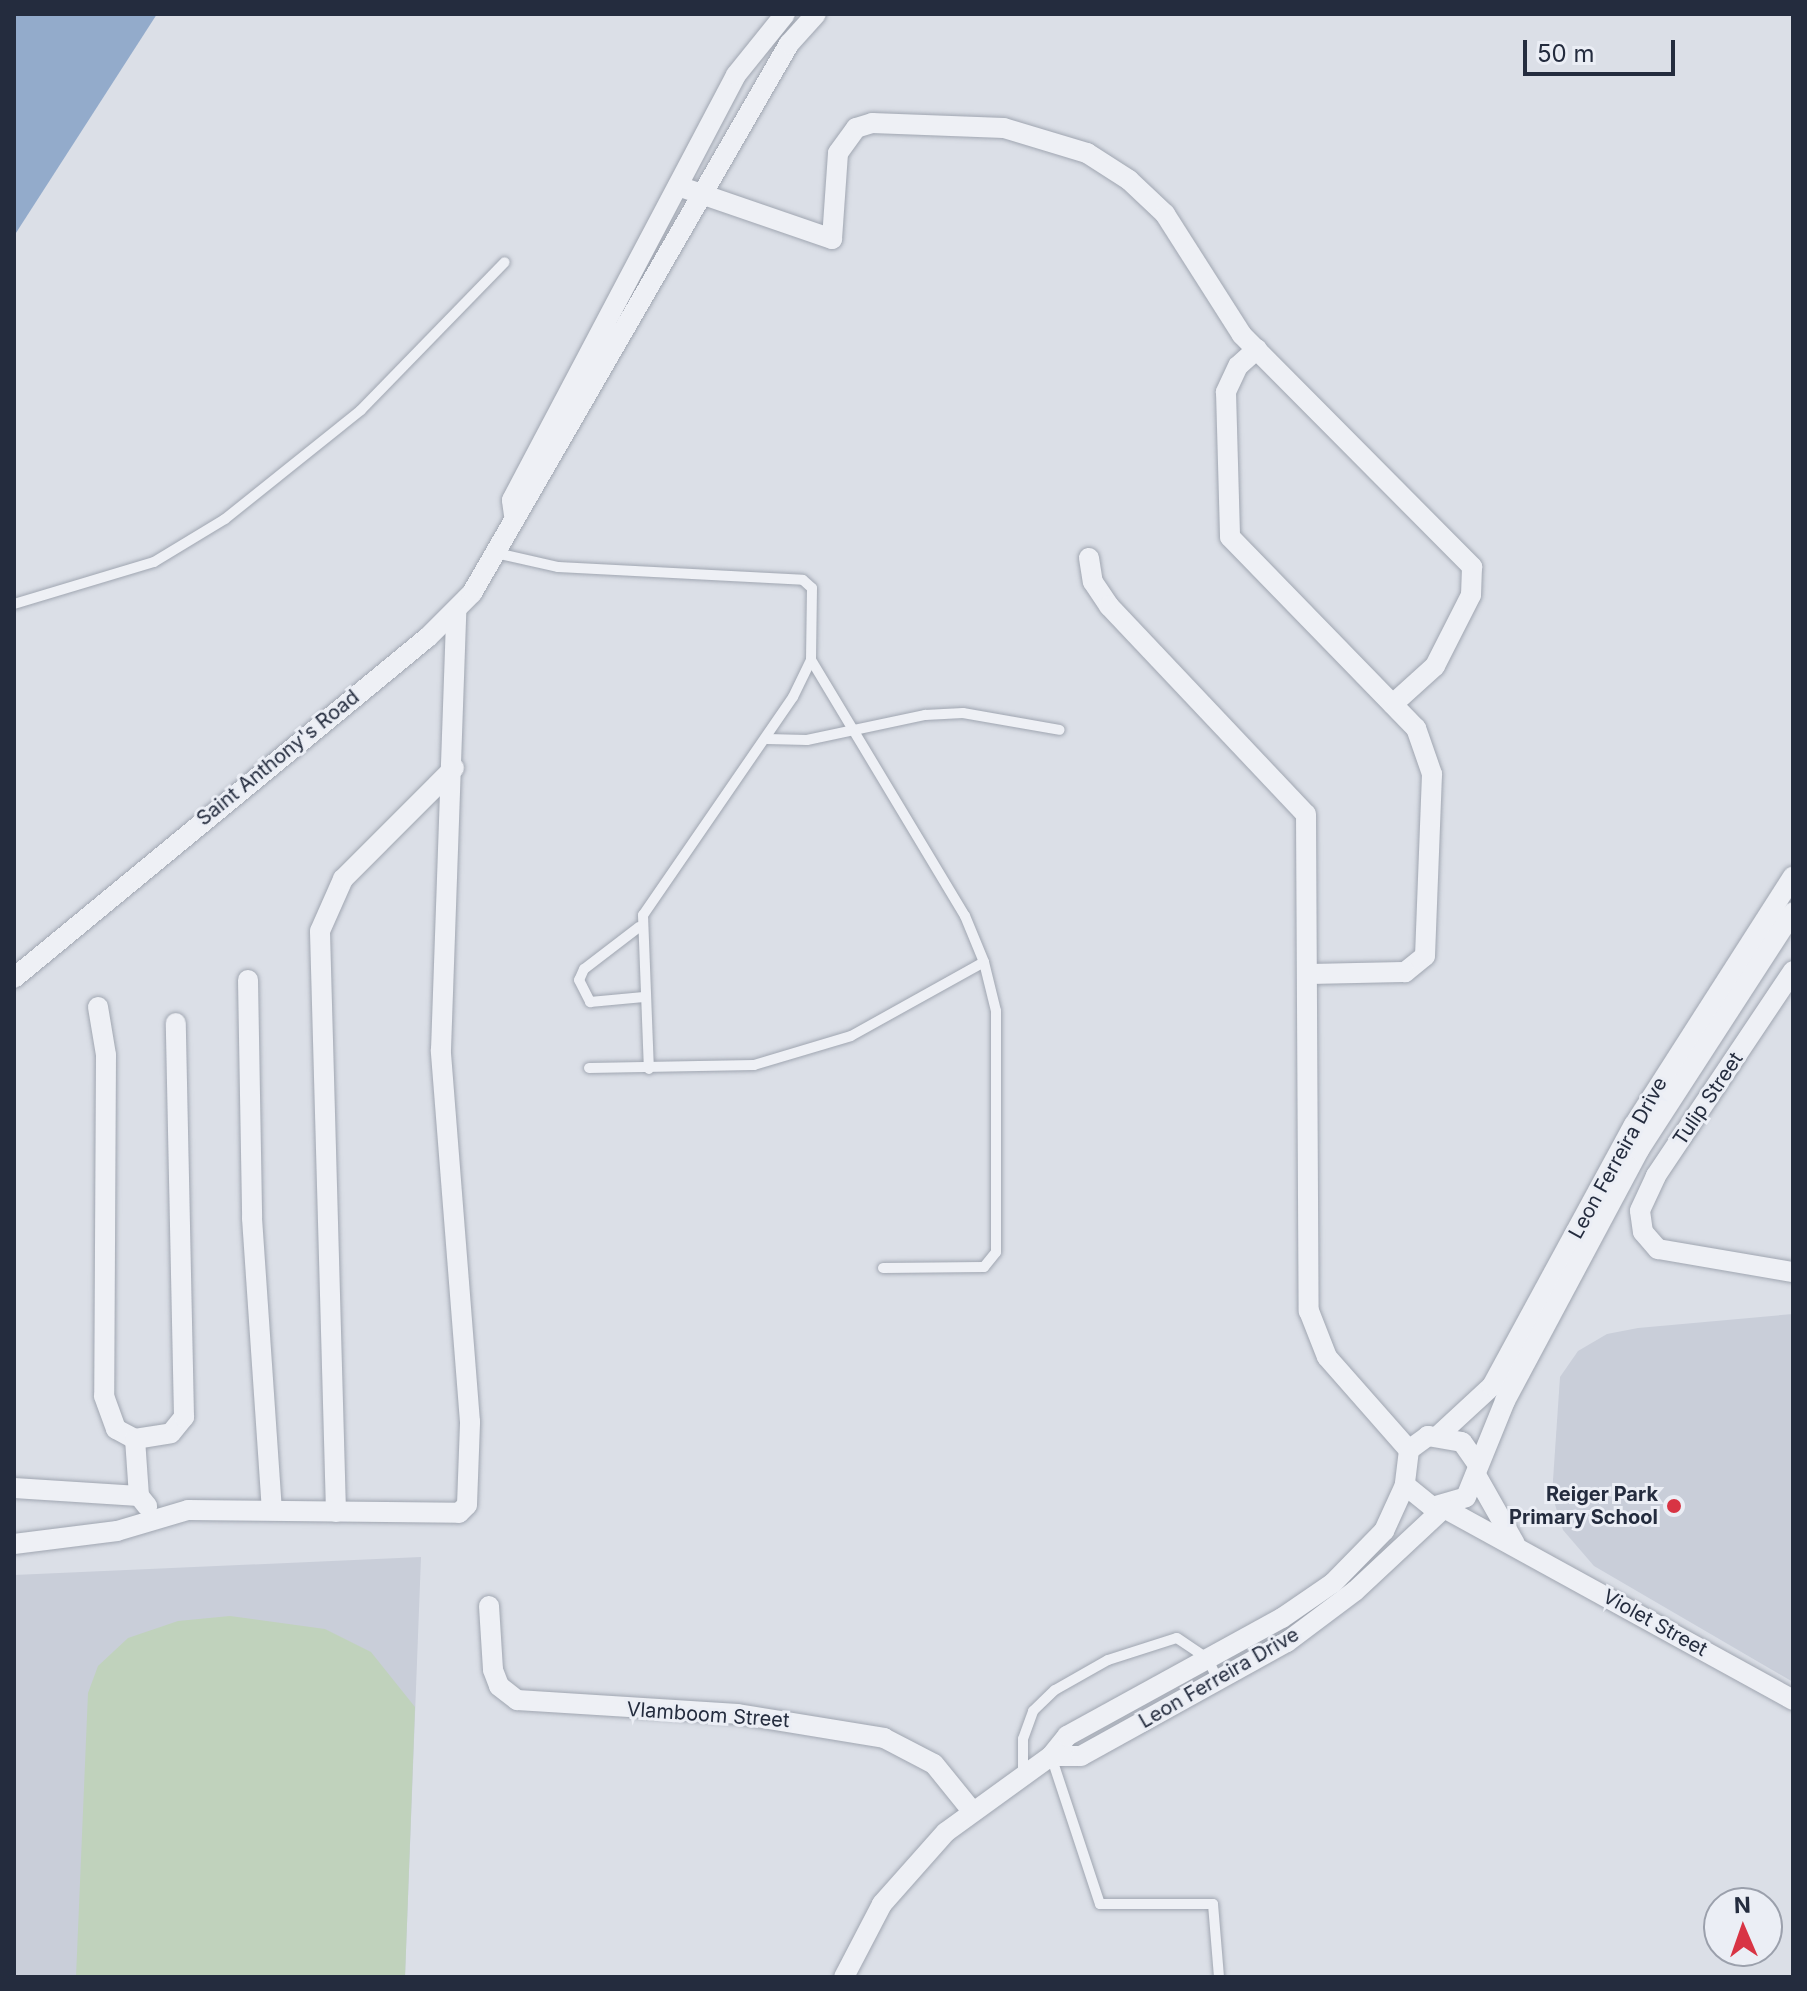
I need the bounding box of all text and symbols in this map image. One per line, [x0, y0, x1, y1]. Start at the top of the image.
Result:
scale bar [1527, 24, 1679, 74]
text: 50 m [1537, 39, 1595, 68]
street label: Saint Anthony's Road [192, 685, 364, 831]
street label: Tulip Street [1668, 1048, 1748, 1150]
street label: Leon Ferreira Drive [1564, 1073, 1672, 1243]
place label: Reiger Park Primary School [1509, 1482, 1658, 1529]
marker: Reiger Park Primary School [1665, 1497, 1683, 1515]
street label: Violet Street [1599, 1584, 1711, 1662]
street label: Leon Ferreira Drive [1135, 1622, 1303, 1734]
street label: Vlamboom Street [626, 1697, 790, 1733]
north arrow [1703, 1887, 1783, 1967]
text: N [1733, 1892, 1751, 1918]

